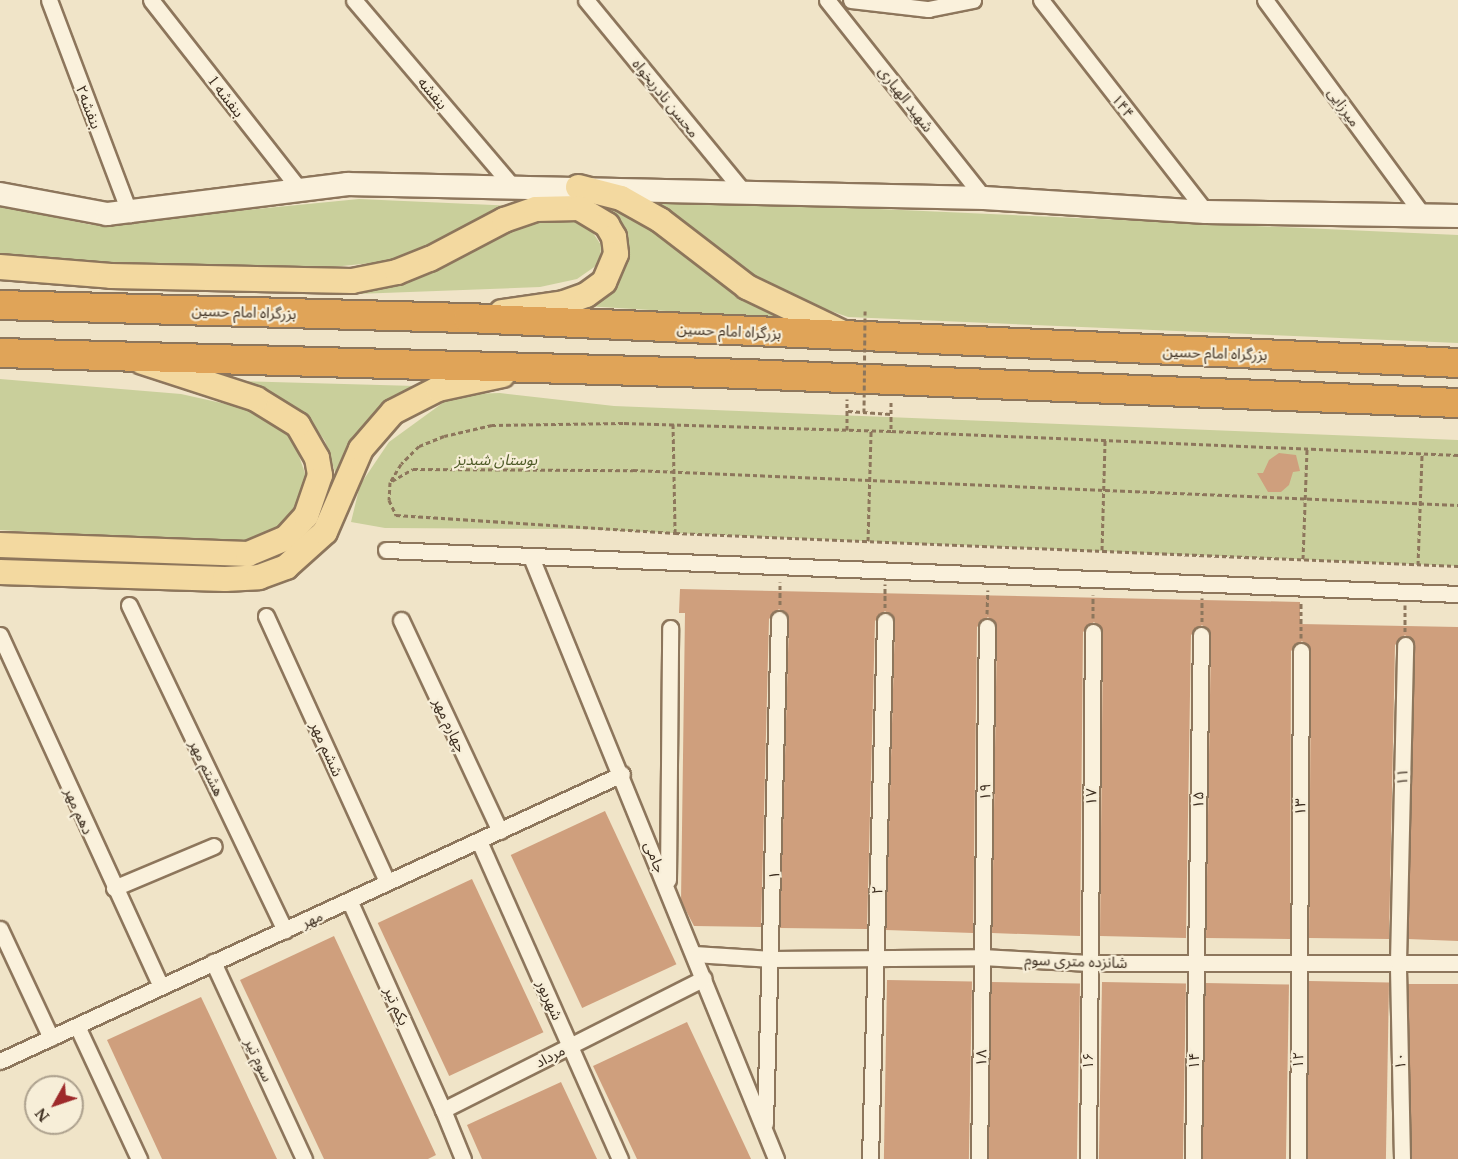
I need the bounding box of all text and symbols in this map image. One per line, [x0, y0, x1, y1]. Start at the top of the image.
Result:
street label: محسن نادریخواه [629, 55, 703, 141]
street label: شهید الهیاری [875, 63, 937, 135]
street label: بنفشه 1 [204, 71, 248, 121]
street label: بنفشه [414, 73, 452, 113]
street label: بنفشه۲ [72, 83, 106, 131]
street label: میرزایی [1324, 84, 1364, 130]
street label: ۱۴۴ [1108, 90, 1138, 122]
street label: بزرگراه امام حسین [191, 301, 297, 323]
street label: بزرگراه امام حسین [676, 319, 782, 343]
street label: بزرگراه امام حسین [1162, 342, 1268, 364]
park label: بوستان شبدیز [455, 451, 537, 469]
street label: چهارم مهر [430, 695, 470, 755]
street label: ششم مهر [307, 719, 347, 779]
street label: هشتم مهر [186, 737, 228, 799]
street label: ۱۱ [1393, 768, 1411, 786]
street label: ۱۹ [976, 783, 994, 801]
street label: دهم مهر [61, 785, 97, 837]
street label: ۱۷ [1082, 788, 1100, 806]
street label: ۱۵ [1189, 791, 1207, 809]
street label: ۱۳ [1291, 798, 1309, 816]
street label: جامی [641, 839, 669, 875]
street label: ۱ [765, 871, 783, 879]
street label: ۲ [868, 885, 886, 895]
street label: مهر [299, 906, 325, 932]
street label: شانزده متری سوم [1024, 950, 1128, 972]
street label: شهریور [533, 977, 567, 1023]
street label: یکم تیر [381, 984, 413, 1028]
street label: سوم تیر [241, 1035, 277, 1085]
street label: مرداد [532, 1041, 568, 1071]
street label: ۱۸ [972, 1049, 990, 1067]
street label: ۱۲ [1289, 1051, 1307, 1069]
street label: ۱۶ [1079, 1052, 1097, 1070]
street label: ۱۴ [1185, 1052, 1203, 1070]
street label: ۱۰ [1391, 1052, 1409, 1070]
north arrow [24, 1075, 84, 1135]
text: N [29, 1104, 54, 1127]

